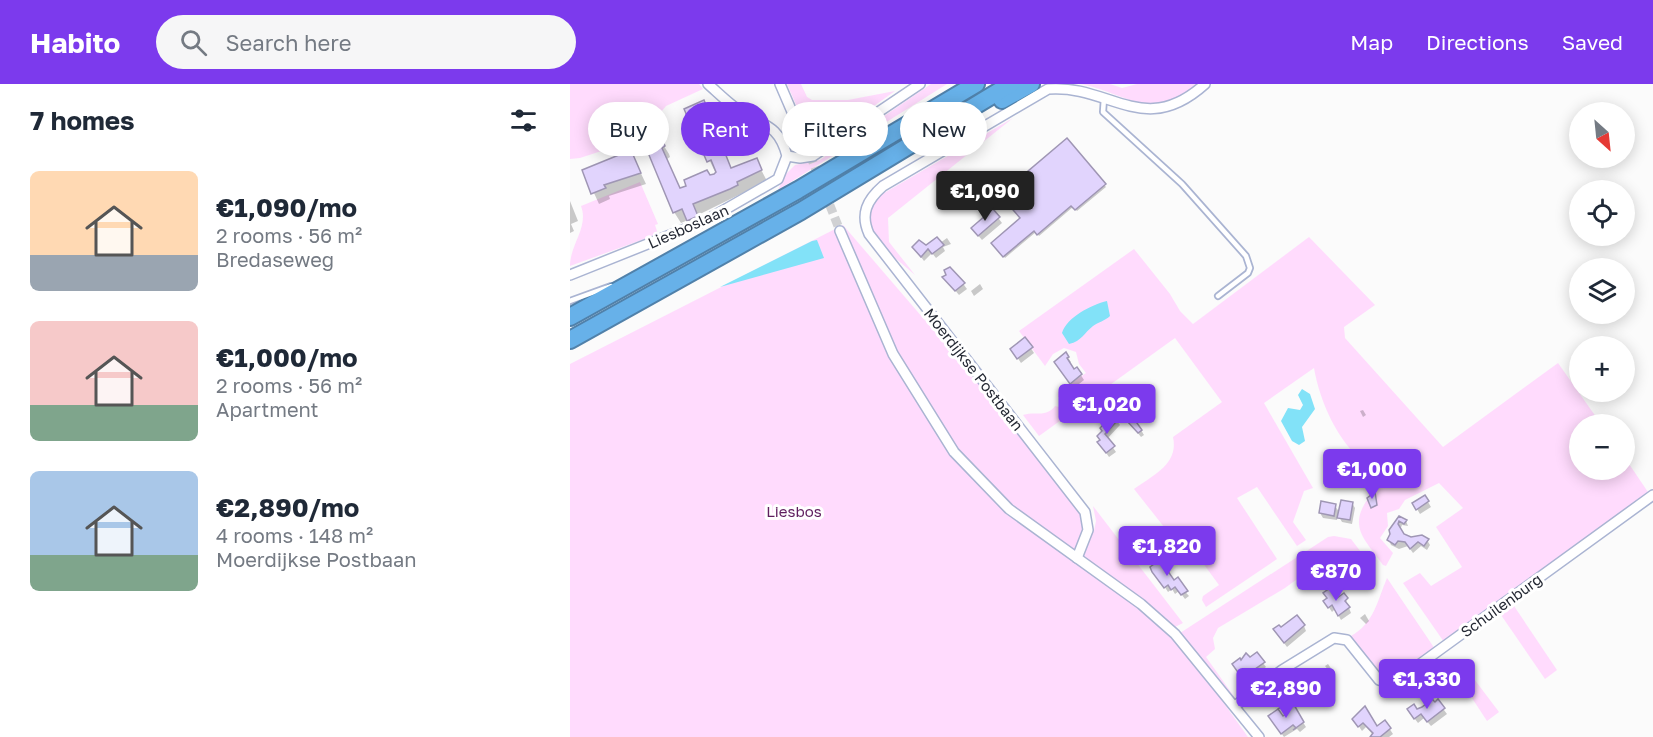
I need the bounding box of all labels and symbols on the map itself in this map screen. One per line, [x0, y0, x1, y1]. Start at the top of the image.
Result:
north arrow [1569, 102, 1635, 168]
pin: €1,090 [936, 171, 1034, 222]
street label: Liesboslaan [645, 200, 731, 252]
street label: Moerdijkse Postbaan [921, 304, 1027, 434]
pin: €1,020 [1058, 384, 1156, 435]
pin: €1,000 [1323, 449, 1421, 500]
park label: Liesbos [766, 502, 822, 520]
pin: €1,820 [1118, 526, 1216, 577]
pin: €870 [1300, 551, 1372, 602]
street label: Schuilenburg [1457, 570, 1545, 640]
pin: €1,330 [1378, 659, 1476, 710]
pin: €2,890 [1237, 668, 1335, 719]

